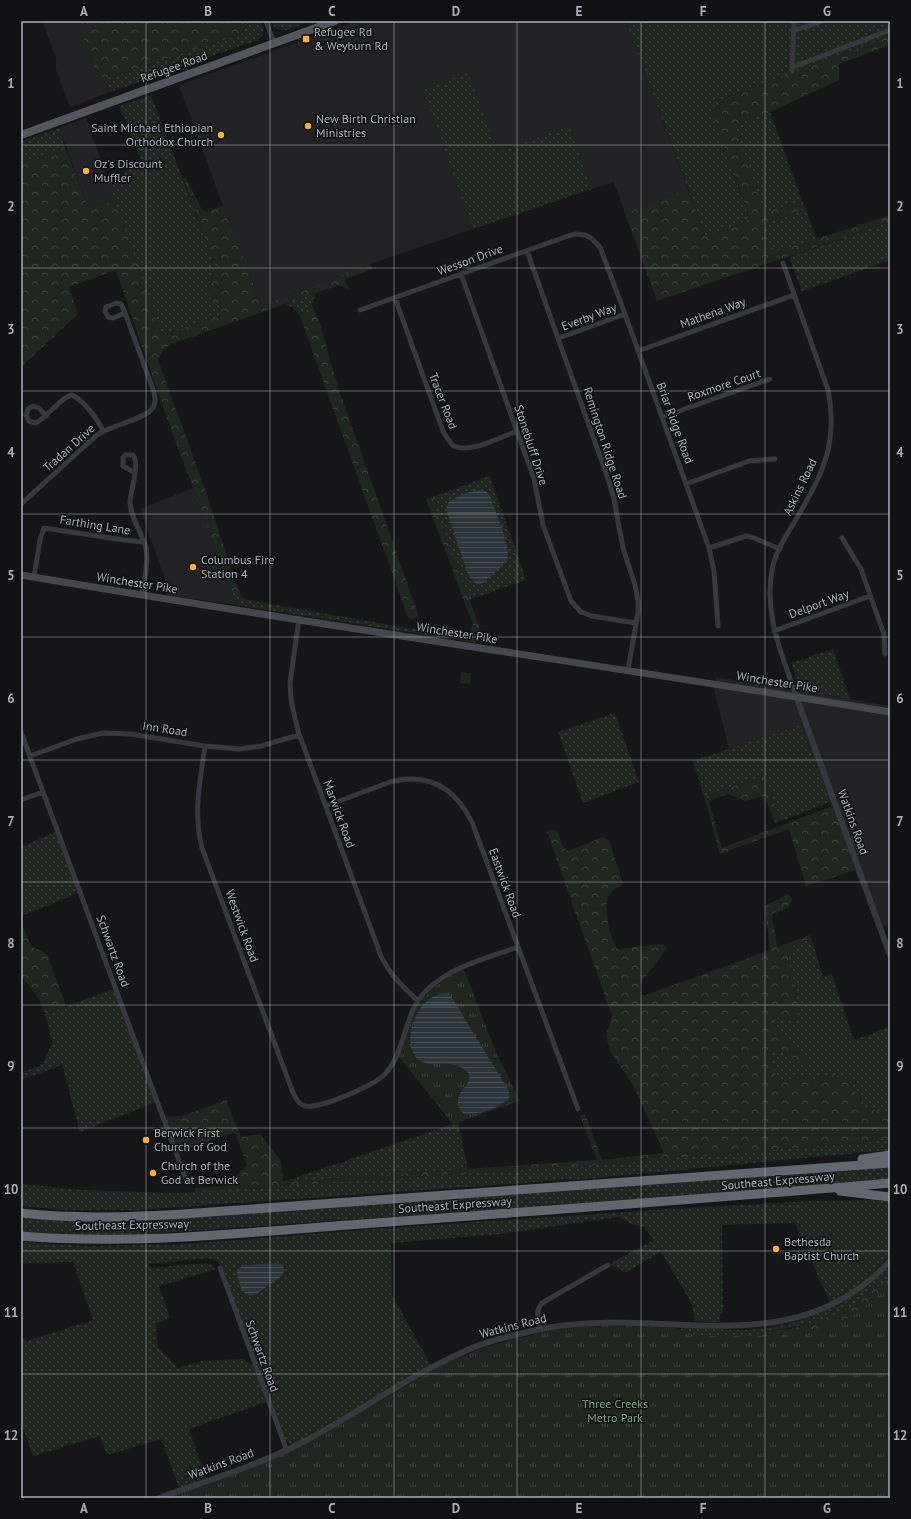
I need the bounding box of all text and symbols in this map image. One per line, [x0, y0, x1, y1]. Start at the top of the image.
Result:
text: A [80, 3, 88, 20]
text: B [204, 3, 212, 20]
text: C [328, 3, 336, 20]
text: D [452, 3, 460, 20]
text: E [576, 3, 583, 20]
text: F [700, 3, 707, 20]
text: G [823, 3, 831, 20]
place label: Refugee Rd & Weyburn Rd [314, 24, 388, 53]
marker: Refugee Rd & Weyburn Rd [301, 34, 311, 44]
street label: Refugee Road [138, 47, 209, 86]
text: 1 [7, 75, 15, 92]
text: 1 [896, 75, 904, 92]
place label: New Birth Christian Ministries [316, 111, 416, 140]
place label: Saint Michael Ethiopian Orthodox Church [91, 120, 213, 149]
marker: New Birth Christian Ministries [303, 121, 313, 131]
marker: Saint Michael Ethiopian Orthodox Church [216, 130, 226, 140]
place label: Oz's Discount Muffler [94, 156, 162, 185]
marker: Oz's Discount Muffler [81, 166, 91, 176]
text: 2 [7, 198, 15, 215]
text: 2 [896, 198, 904, 215]
street label: Wesson Drive [435, 241, 505, 278]
street label: Mathena Way [678, 294, 748, 331]
street label: Everby Way [559, 299, 619, 333]
text: 3 [7, 321, 15, 338]
text: 3 [896, 321, 904, 338]
street label: Roxmore Court [685, 365, 762, 404]
street label: Tracer Road [426, 370, 461, 431]
street label: Briar Ridge Road [654, 380, 697, 466]
street label: Remington Ridge Road [580, 385, 631, 501]
street label: Stonebluff Drive [511, 403, 552, 487]
street label: Tradan Drive [40, 420, 98, 475]
text: 4 [7, 444, 15, 461]
text: 4 [896, 444, 904, 461]
street label: Askins Road [779, 456, 820, 518]
street label: Farthing Lane [59, 512, 131, 537]
place label: Columbus Fire Station 4 [201, 552, 274, 581]
marker: Columbus Fire Station 4 [188, 562, 198, 572]
text: 5 [7, 567, 15, 584]
text: 5 [896, 567, 904, 584]
street label: Winchester Pike [96, 569, 179, 596]
street label: Delport Way [787, 586, 851, 621]
street label: Winchester Pike [416, 619, 499, 646]
street label: Winchester Pike [736, 668, 819, 695]
text: 6 [7, 690, 15, 707]
text: 6 [896, 690, 904, 707]
street label: Inn Road [142, 718, 189, 739]
street label: Marwick Road [320, 778, 359, 850]
street label: Watkins Road [835, 787, 872, 857]
text: 7 [7, 813, 15, 830]
text: 7 [896, 813, 904, 830]
street label: Eastwick Road [486, 846, 525, 920]
street label: Westwick Road [222, 888, 263, 964]
street label: Schwartz Road [94, 913, 133, 989]
text: 8 [7, 935, 15, 952]
text: 8 [896, 935, 904, 952]
text: 9 [7, 1058, 15, 1075]
text: 9 [896, 1058, 904, 1075]
place label: Berwick First Church of God [154, 1125, 227, 1154]
marker: Berwick First Church of God [141, 1135, 151, 1145]
place label: Church of the God at Berwick [161, 1158, 238, 1187]
marker: Church of the God at Berwick [148, 1168, 158, 1178]
street label: Southeast Expressway [721, 1168, 836, 1193]
text: 10 [4, 1181, 18, 1198]
text: 10 [893, 1181, 907, 1198]
street label: Southeast Expressway [398, 1193, 513, 1216]
street label: Southeast Expressway [75, 1216, 190, 1233]
place label: Bethesda Baptist Church [784, 1234, 859, 1263]
marker: Bethesda Baptist Church [771, 1244, 781, 1254]
text: 11 [4, 1304, 18, 1321]
text: 11 [893, 1304, 907, 1321]
street label: Watkins Road [478, 1310, 548, 1341]
street label: Schwartz Road [243, 1318, 282, 1394]
park label: Three Creeks Metro Park [582, 1396, 648, 1425]
text: 12 [4, 1427, 18, 1444]
text: 12 [893, 1427, 907, 1444]
street label: Watkins Road [186, 1445, 256, 1482]
text: A [80, 1500, 88, 1517]
text: B [204, 1500, 212, 1517]
text: C [328, 1500, 336, 1517]
text: D [452, 1500, 460, 1517]
text: E [576, 1500, 583, 1517]
text: F [700, 1500, 707, 1517]
text: G [823, 1500, 831, 1517]

